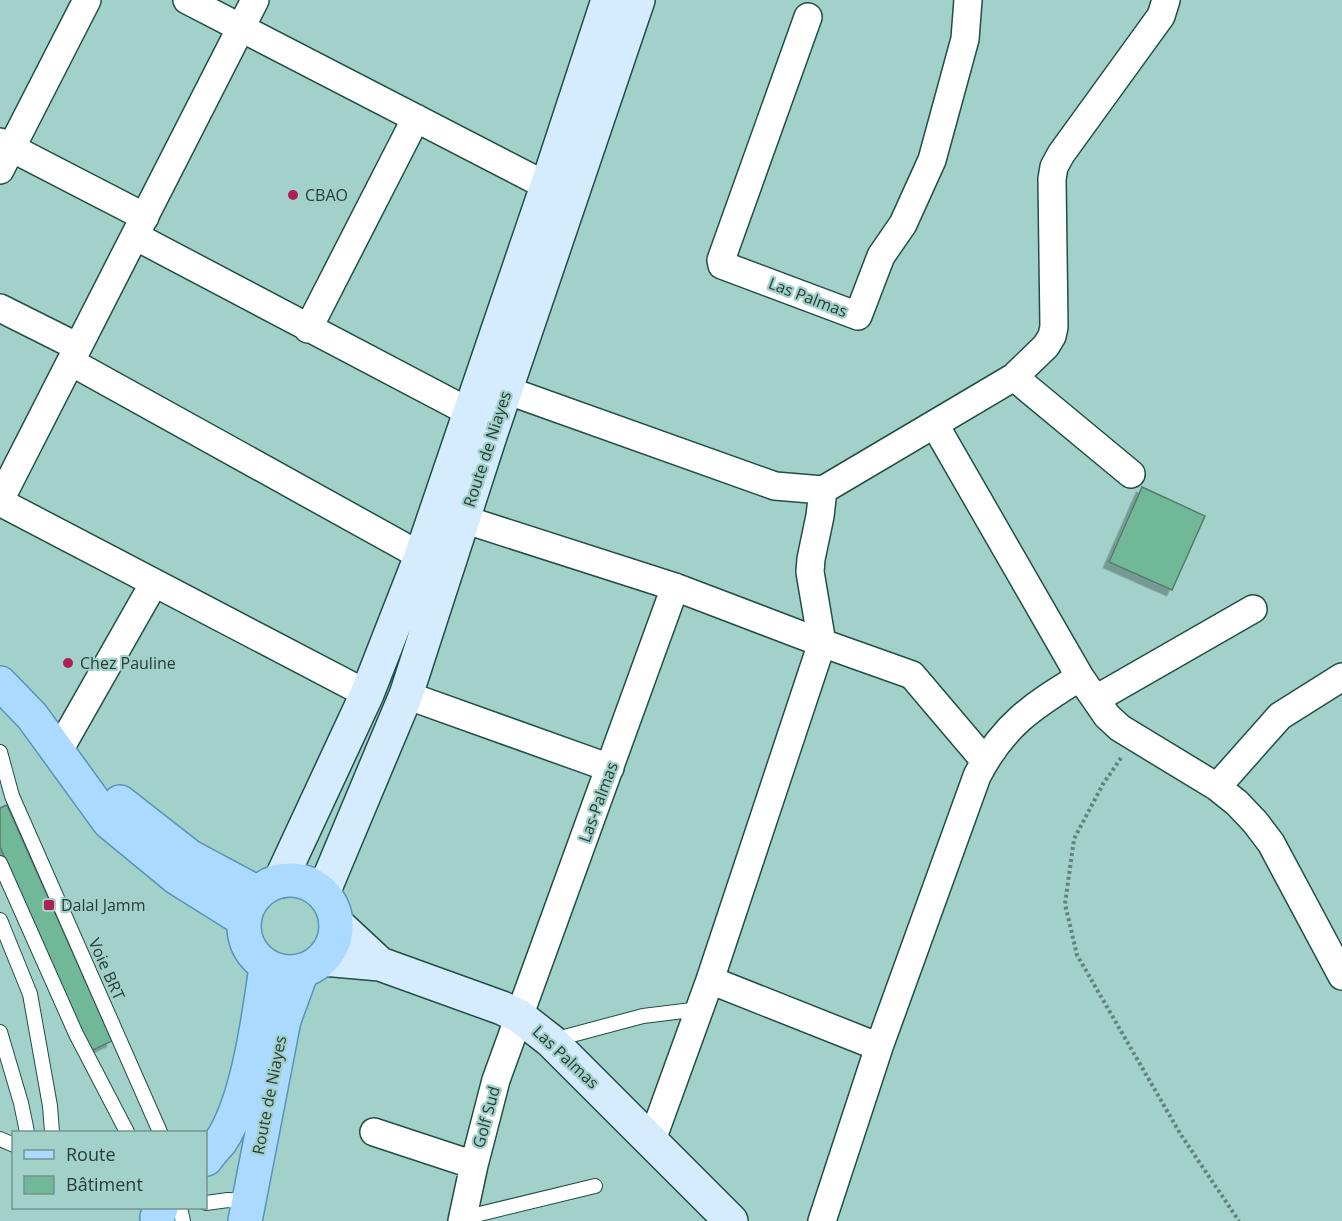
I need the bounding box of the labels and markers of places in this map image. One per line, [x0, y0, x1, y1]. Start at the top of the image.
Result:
place label: CBAO [305, 184, 348, 206]
marker: CBAO [286, 188, 300, 202]
place label: Chez Pauline [80, 652, 176, 674]
marker: Chez Pauline [61, 656, 75, 670]
place label: Dalal Jamm [61, 894, 145, 916]
marker: Dalal Jamm [42, 898, 56, 912]

